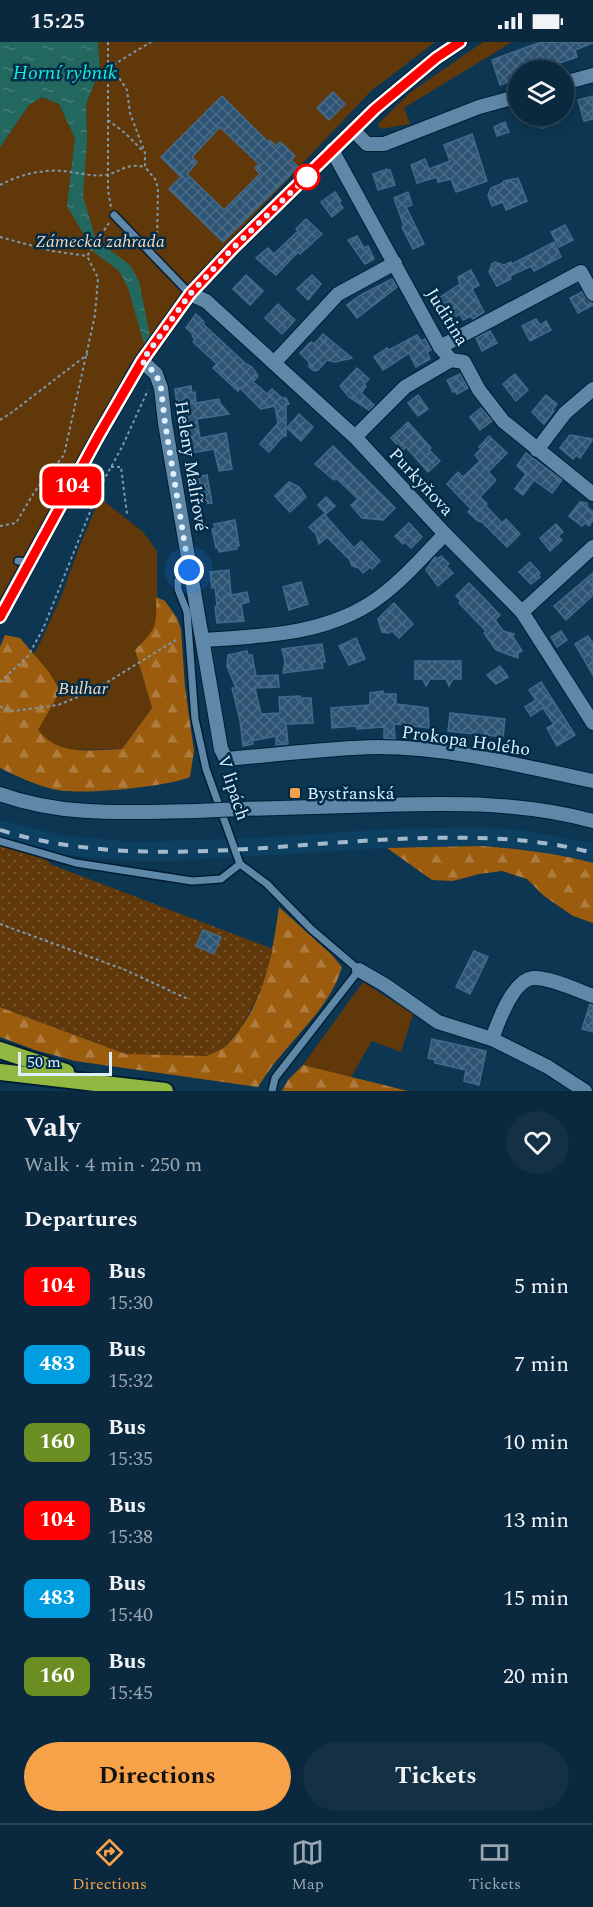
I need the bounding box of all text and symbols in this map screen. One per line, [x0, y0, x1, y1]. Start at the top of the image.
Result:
text: 15:25 [30, 5, 85, 38]
water label: Horní rybník [13, 58, 118, 88]
map controls [508, 60, 574, 126]
button: layers [508, 60, 574, 126]
unlabelled marker [294, 164, 320, 190]
park label: Zámecká zahrada [35, 228, 165, 255]
street label: Juditina [419, 283, 475, 351]
street label: Heleny Malířové [167, 399, 215, 534]
street label: Purkyňova [382, 442, 460, 522]
line badge: 104 [38, 466, 106, 506]
text: 104 [54, 470, 90, 502]
your location [174, 555, 204, 585]
park label: Bulhar [58, 675, 109, 702]
street label: Prokopa Holého [400, 719, 532, 763]
street label: V lipách [210, 752, 256, 824]
place label: Bystřanská [307, 780, 395, 807]
marker: Bystřanská [288, 786, 302, 800]
scale bar [18, 1049, 112, 1076]
text: 50 m [27, 1050, 61, 1074]
text: Valy [24, 1106, 80, 1149]
button: heart [506, 1111, 569, 1174]
text: Walk · 4 min · 250 m [24, 1150, 202, 1180]
text: Departures [24, 1203, 138, 1236]
text: Bus [108, 1255, 146, 1288]
text: 104 [39, 1270, 75, 1302]
text: 5 min [514, 1270, 569, 1303]
text: 15:30 [108, 1288, 153, 1318]
text: Bus [108, 1333, 146, 1366]
text: 483 [39, 1348, 75, 1380]
text: 7 min [514, 1348, 569, 1381]
text: 15:32 [108, 1366, 153, 1396]
text: Bus [108, 1411, 146, 1444]
text: 160 [39, 1426, 75, 1458]
text: 10 min [503, 1426, 569, 1459]
text: 15:35 [108, 1444, 153, 1474]
text: Bus [108, 1489, 146, 1522]
text: 104 [39, 1504, 75, 1536]
text: 13 min [503, 1504, 569, 1537]
text: 15:38 [108, 1522, 153, 1552]
text: Bus [108, 1567, 146, 1600]
text: 483 [39, 1582, 75, 1614]
text: 15 min [503, 1582, 569, 1615]
text: 15:40 [108, 1600, 153, 1630]
text: Bus [108, 1645, 146, 1678]
text: 160 [39, 1660, 75, 1692]
text: 20 min [503, 1660, 569, 1693]
text: 15:45 [108, 1678, 153, 1708]
button: Directions [24, 1742, 291, 1811]
button: Tickets [303, 1742, 569, 1811]
tab: Directions [72, 1836, 147, 1896]
tab: Map [291, 1836, 324, 1896]
tab: Tickets [468, 1836, 521, 1896]

